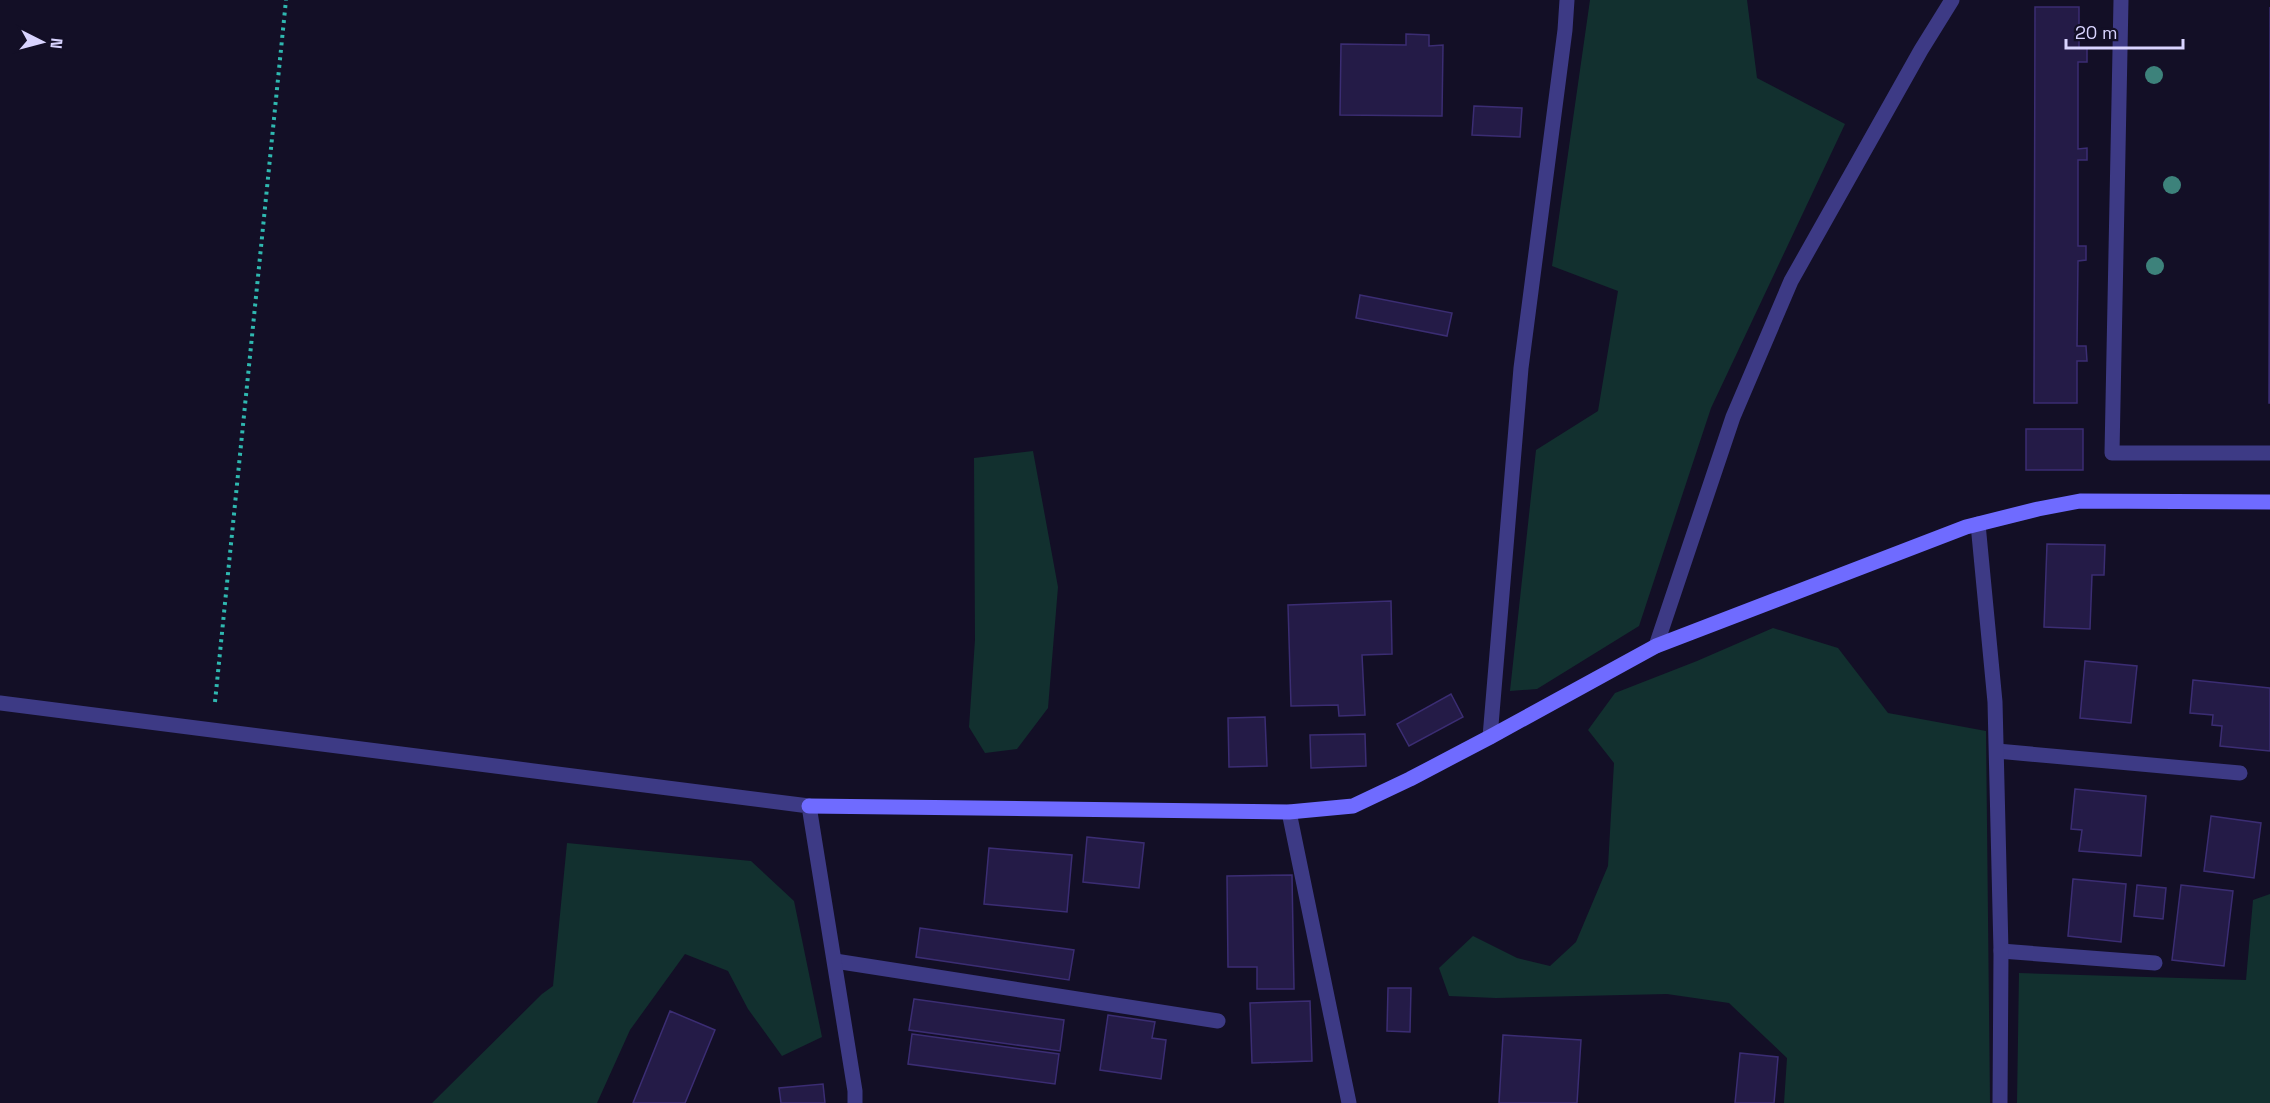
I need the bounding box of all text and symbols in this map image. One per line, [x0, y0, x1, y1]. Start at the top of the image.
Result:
north arrow [12, 12, 72, 72]
scale bar [2066, 12, 2183, 50]
text: 20 m [2075, 21, 2118, 44]
text: N [45, 37, 67, 50]

